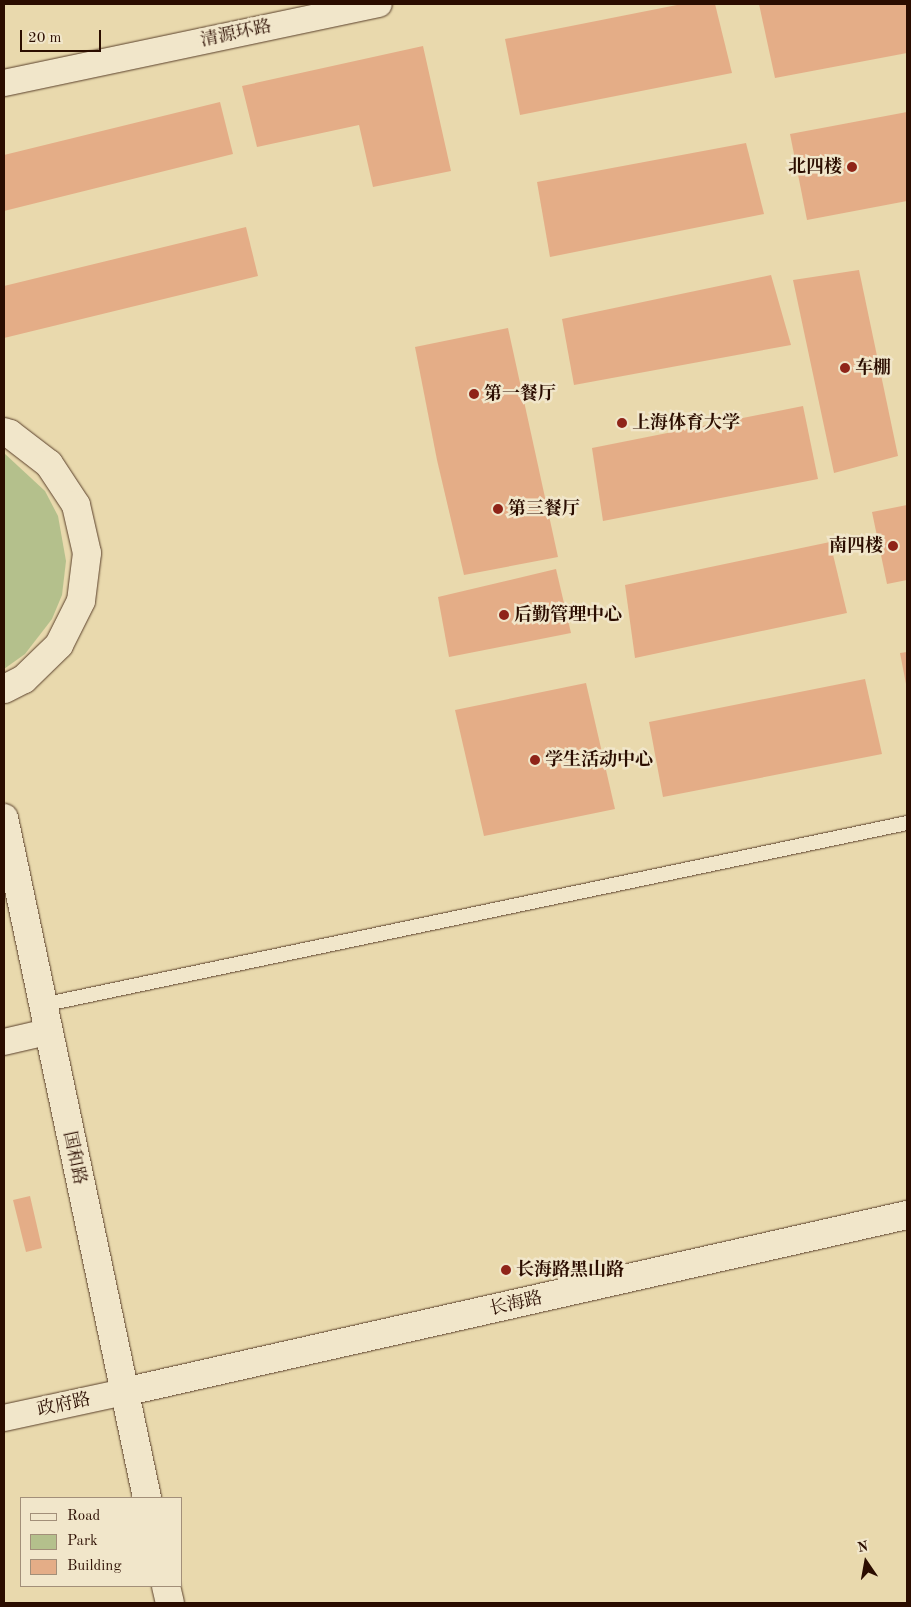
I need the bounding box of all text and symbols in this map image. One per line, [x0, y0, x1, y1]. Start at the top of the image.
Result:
street label: 清源环路 [199, 16, 273, 52]
scale bar [22, 20, 104, 52]
text: 20 m [28, 31, 62, 46]
place label: 北四楼 [788, 156, 842, 178]
marker: 北四楼 [846, 161, 858, 173]
place label: 车棚 [855, 357, 891, 379]
marker: 车棚 [839, 362, 851, 374]
place label: 第一餐厅 [484, 383, 556, 405]
marker: 第一餐厅 [468, 388, 480, 400]
place label: 上海体育大学 [632, 412, 740, 434]
marker: 上海体育大学 [616, 417, 628, 429]
place label: 第三餐厅 [508, 498, 580, 520]
marker: 第三餐厅 [492, 503, 504, 515]
place label: 南四楼 [829, 535, 883, 557]
marker: 南四楼 [887, 540, 899, 552]
place label: 后勤管理中心 [514, 604, 622, 626]
marker: 后勤管理中心 [498, 609, 510, 621]
place label: 学生活动中心 [545, 749, 653, 771]
marker: 学生活动中心 [529, 754, 541, 766]
street label: 国和路 [58, 1129, 90, 1187]
place label: 长海路黑山路 [516, 1259, 624, 1281]
marker: 长海路黑山路 [500, 1264, 512, 1276]
street label: 长海路 [487, 1287, 545, 1321]
street label: 政府路 [35, 1389, 93, 1421]
legend [20, 1497, 182, 1587]
text: Road [67, 1509, 100, 1524]
text: Park [67, 1534, 98, 1549]
north arrow [841, 1537, 891, 1587]
text: N [856, 1539, 870, 1555]
text: Building [67, 1559, 122, 1574]

